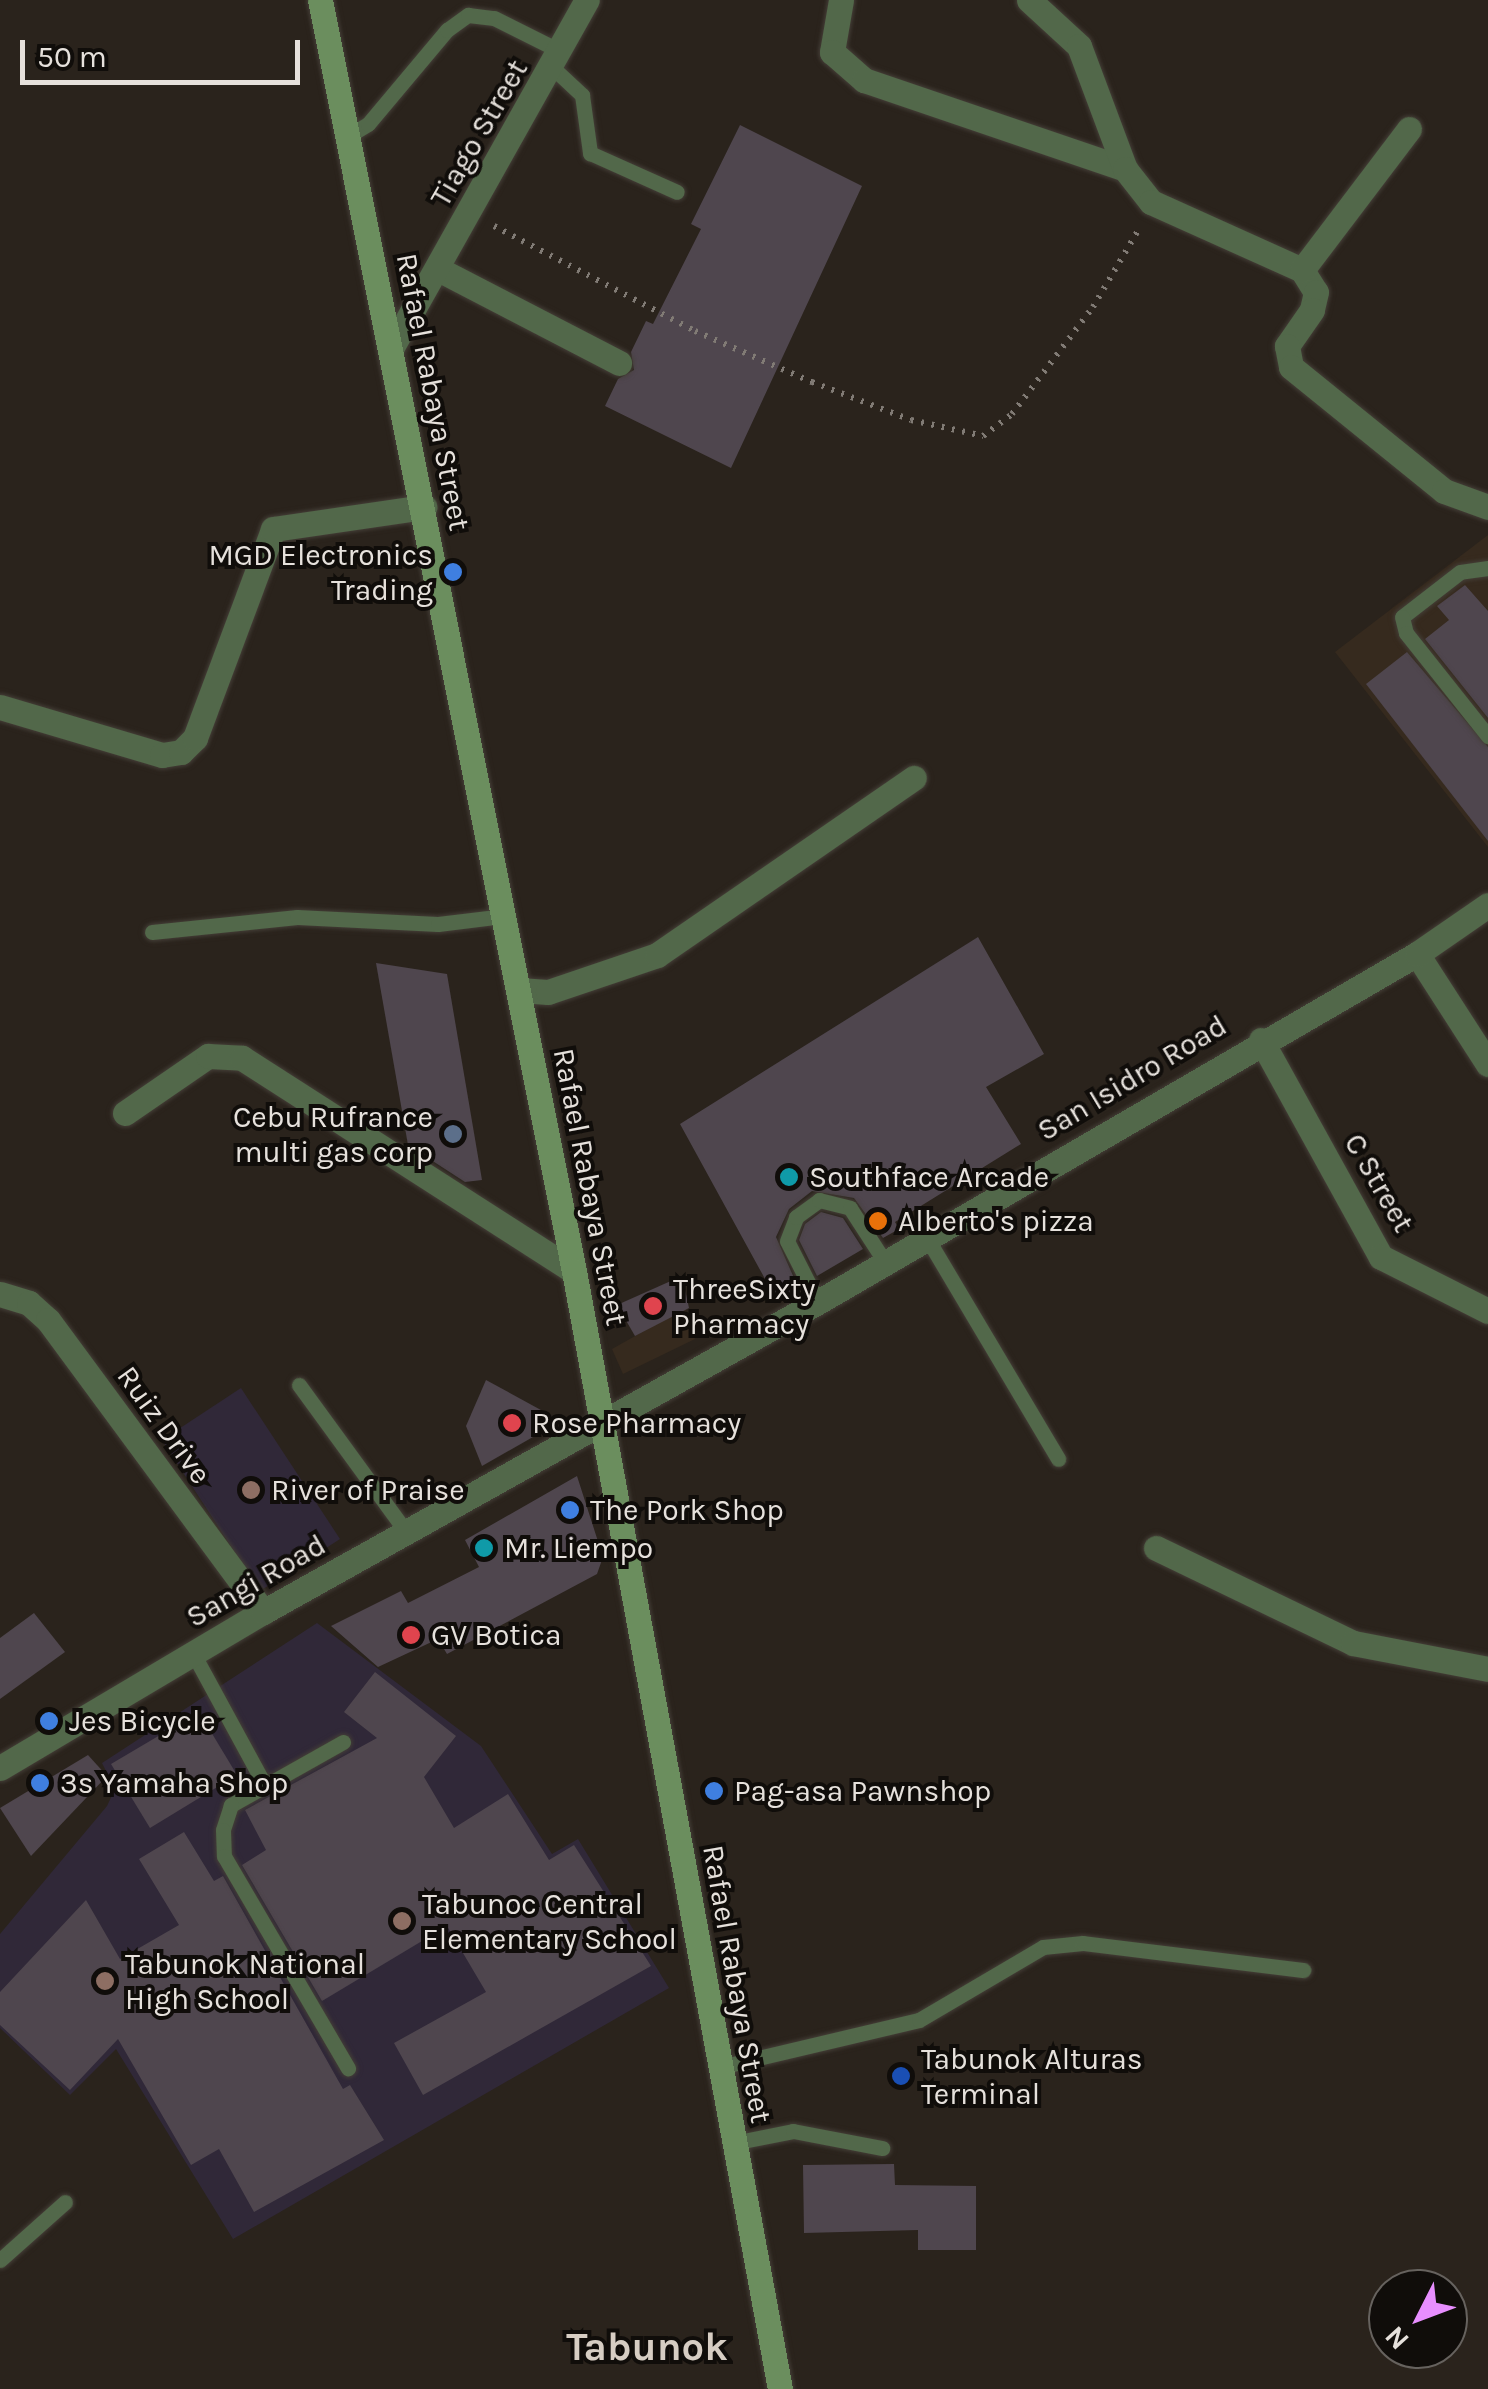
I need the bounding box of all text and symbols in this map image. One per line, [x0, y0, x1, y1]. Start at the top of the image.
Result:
scale bar [25, 20, 305, 82]
text: 50 m [37, 39, 107, 75]
street label: Tiago Street [423, 53, 535, 213]
street label: Rafael Rabaya Street [388, 250, 478, 534]
place label: MGD Electronics Trading [208, 537, 433, 608]
marker: MGD Electronics Trading [442, 561, 464, 583]
street label: San Isidro Road [1031, 1007, 1233, 1149]
street label: Rafael Rabaya Street [545, 1045, 635, 1329]
place label: Cebu Rufrance multi gas corp [233, 1099, 433, 1170]
marker: Cebu Rufrance multi gas corp [442, 1123, 464, 1145]
street label: C Street [1336, 1127, 1422, 1239]
place label: Southface Arcade [809, 1159, 1049, 1195]
marker: Southface Arcade [778, 1166, 800, 1188]
place label: Alberto's pizza [898, 1203, 1094, 1239]
marker: Alberto's pizza [867, 1210, 889, 1232]
place label: ThreeSixty Pharmacy [673, 1271, 815, 1342]
marker: ThreeSixty Pharmacy [642, 1295, 664, 1317]
street label: Ruiz Drive [109, 1359, 219, 1491]
place label: Rose Pharmacy [532, 1405, 741, 1441]
marker: Rose Pharmacy [501, 1412, 523, 1434]
place label: River of Praise [271, 1472, 465, 1508]
marker: River of Praise [240, 1479, 262, 1501]
place label: The Pork Shop [590, 1492, 784, 1528]
marker: The Pork Shop [559, 1499, 581, 1521]
street label: Sangi Road [180, 1527, 332, 1635]
place label: Mr. Liempo [504, 1530, 653, 1566]
marker: Mr. Liempo [473, 1537, 495, 1559]
place label: GV Botica [431, 1617, 562, 1653]
marker: GV Botica [400, 1624, 422, 1646]
place label: Jes Bicycle [69, 1703, 216, 1739]
marker: Jes Bicycle [38, 1710, 60, 1732]
place label: 3s Yamaha Shop [60, 1765, 288, 1801]
marker: 3s Yamaha Shop [29, 1772, 51, 1794]
place label: Pag-asa Pawnshop [734, 1773, 991, 1809]
marker: Pag-asa Pawnshop [703, 1780, 725, 1802]
street label: Rafael Rabaya Street [695, 1842, 779, 2126]
place label: Tabunoc Central Elementary School [422, 1886, 677, 1956]
marker: Tabunoc Central Elementary School [391, 1910, 413, 1932]
place label: Tabunok National High School [125, 1946, 365, 2016]
marker: Tabunok National High School [94, 1970, 116, 1992]
place label: Tabunok Alturas Terminal [921, 2041, 1143, 2112]
marker: Tabunok Alturas Terminal [890, 2065, 912, 2087]
north arrow [1368, 2269, 1468, 2369]
text: N [1378, 2320, 1416, 2357]
district label: Tabunok [566, 2323, 728, 2371]

